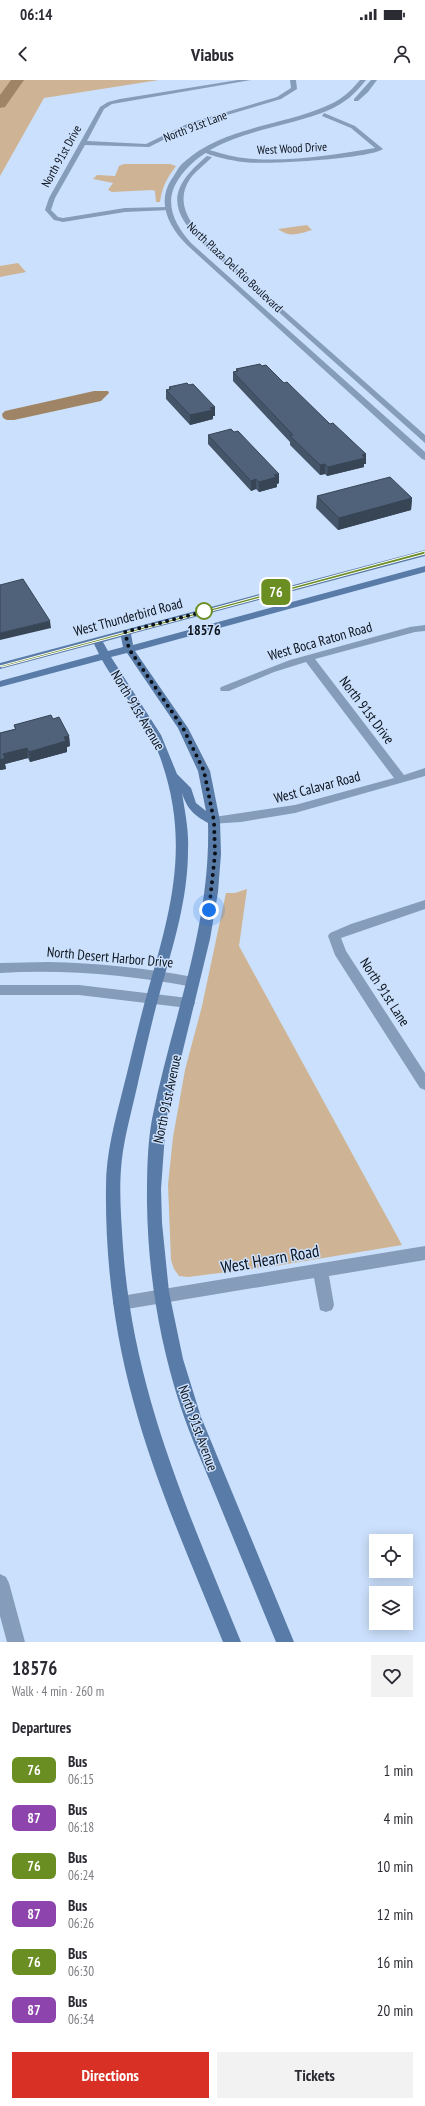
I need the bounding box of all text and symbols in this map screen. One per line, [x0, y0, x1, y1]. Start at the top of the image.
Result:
text: 06:14 [20, 5, 52, 24]
icon: back [12, 43, 34, 65]
text: Viabus [191, 43, 234, 66]
icon: person [391, 43, 413, 65]
street label: North 91st Lane [161, 107, 229, 145]
street label: North 91st Drive [38, 122, 84, 190]
street label: West Wood Drive [257, 139, 327, 157]
street label: North Plaza Del Rio Boulevard [184, 219, 286, 315]
line badge: 76 [258, 579, 294, 605]
text: 76 [269, 583, 283, 601]
street label: West Thunderbird Road [72, 594, 184, 640]
marker: 18576 [195, 602, 213, 620]
street label: West Boca Raton Road [266, 618, 374, 664]
place label: 18576 [187, 621, 221, 639]
street label: North 91st Avenue [107, 667, 169, 753]
street label: North 91st Drive [336, 673, 398, 748]
street label: West Calavar Road [272, 767, 362, 807]
your location [199, 900, 219, 920]
street label: North Desert Harbor Drive [46, 943, 174, 972]
street label: North 91st Lane [356, 954, 414, 1030]
street label: North 91st Avenue [149, 1053, 185, 1145]
street label: West Hearn Road [219, 1240, 321, 1278]
street label: North 91st Avenue [174, 1383, 222, 1474]
map controls [369, 1534, 413, 1630]
button: locate [369, 1534, 413, 1578]
button: layers [369, 1586, 413, 1630]
button: heart [371, 1655, 413, 1697]
text: 18576 [12, 1656, 57, 1680]
text: Walk · 4 min · 260 m [12, 1683, 104, 1700]
text: Departures [12, 1718, 71, 1737]
text: Bus [68, 1752, 87, 1771]
text: 76 [27, 1761, 41, 1779]
text: 1 min [383, 1761, 413, 1780]
text: 06:15 [68, 1771, 94, 1788]
text: Bus [68, 1800, 87, 1819]
text: 87 [27, 1809, 41, 1827]
text: 4 min [383, 1809, 413, 1828]
text: 06:18 [68, 1819, 94, 1836]
text: Bus [68, 1848, 87, 1867]
text: 76 [27, 1857, 41, 1875]
text: 10 min [377, 1857, 413, 1876]
text: 06:24 [68, 1867, 94, 1884]
text: Bus [68, 1896, 87, 1915]
text: 87 [27, 1905, 41, 1923]
text: 12 min [377, 1905, 413, 1924]
text: 06:26 [68, 1915, 94, 1932]
text: Bus [68, 1944, 87, 1963]
text: 76 [27, 1953, 41, 1971]
text: 16 min [377, 1953, 413, 1972]
text: 06:30 [68, 1963, 94, 1980]
text: Bus [68, 1992, 87, 2011]
text: 87 [27, 2001, 41, 2019]
text: 20 min [377, 2001, 413, 2020]
text: 06:34 [68, 2011, 94, 2028]
button: Directions [12, 2052, 209, 2098]
button: Tickets [217, 2052, 413, 2098]

